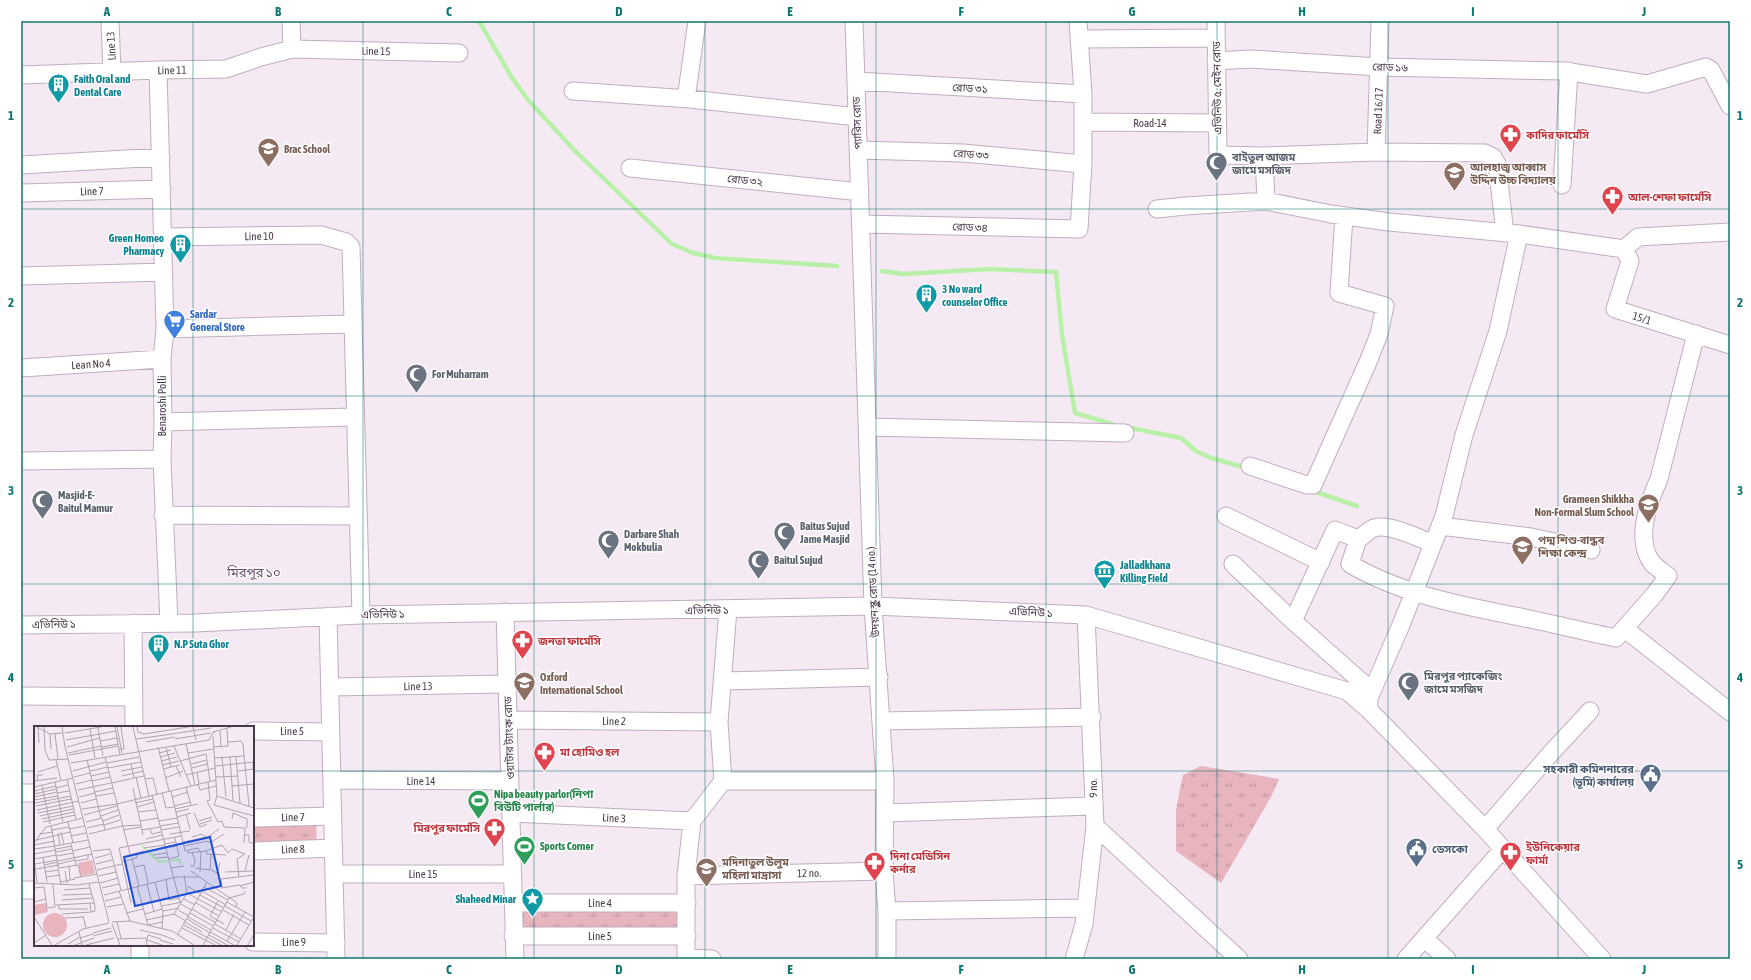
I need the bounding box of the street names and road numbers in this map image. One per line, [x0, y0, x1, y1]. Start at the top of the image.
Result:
street label: Line 13 [104, 31, 118, 61]
street label: এভিনিউ ৫, মেইন রোড [1210, 41, 1224, 135]
street label: Line 15 [361, 45, 391, 57]
street label: রোড ১৬ [1372, 60, 1409, 74]
street label: Line 11 [157, 64, 187, 76]
street label: রোড ৩১ [952, 81, 988, 95]
street label: Road 16/17 [1371, 87, 1385, 135]
street label: প্যারিস রোড [850, 96, 864, 150]
street label: Road-14 [1133, 117, 1167, 129]
street label: রোড ৩৩ [953, 147, 990, 161]
street label: রোড ৩২ [727, 172, 764, 188]
street label: Line 7 [80, 185, 104, 197]
street label: রোড ৩৪ [952, 220, 988, 234]
street label: Line 10 [244, 230, 274, 242]
street label: 15/1 [1631, 309, 1653, 327]
street label: Lean No 4 [71, 357, 111, 371]
street label: Benaroshi Polli [156, 375, 168, 437]
street label: উদয়ন স্কুল রোড (14 no.) [865, 546, 882, 639]
street label: এভিনিউ ১ [685, 604, 729, 616]
street label: এভিনিউ ১ [1009, 605, 1053, 619]
street label: এভিনিউ ১ [361, 608, 405, 620]
street label: এভিনিউ ১ [32, 618, 76, 630]
street label: Line 13 [403, 680, 433, 692]
street label: ওয়াটার ট্যাংক রোড [502, 696, 516, 780]
street label: Line 2 [602, 715, 626, 727]
street label: Line 5 [280, 725, 304, 737]
street label: Line 14 [407, 775, 435, 787]
street label: 9 no. [1087, 778, 1099, 798]
street label: Line 7 [281, 811, 305, 823]
street label: Line 3 [602, 811, 626, 825]
street label: Line 8 [281, 843, 305, 855]
street label: 12 no. [797, 867, 821, 879]
street label: Line 15 [409, 868, 437, 880]
street label: Line 4 [588, 897, 612, 909]
street label: Line 5 [588, 930, 612, 942]
street label: Line 9 [282, 936, 306, 948]

